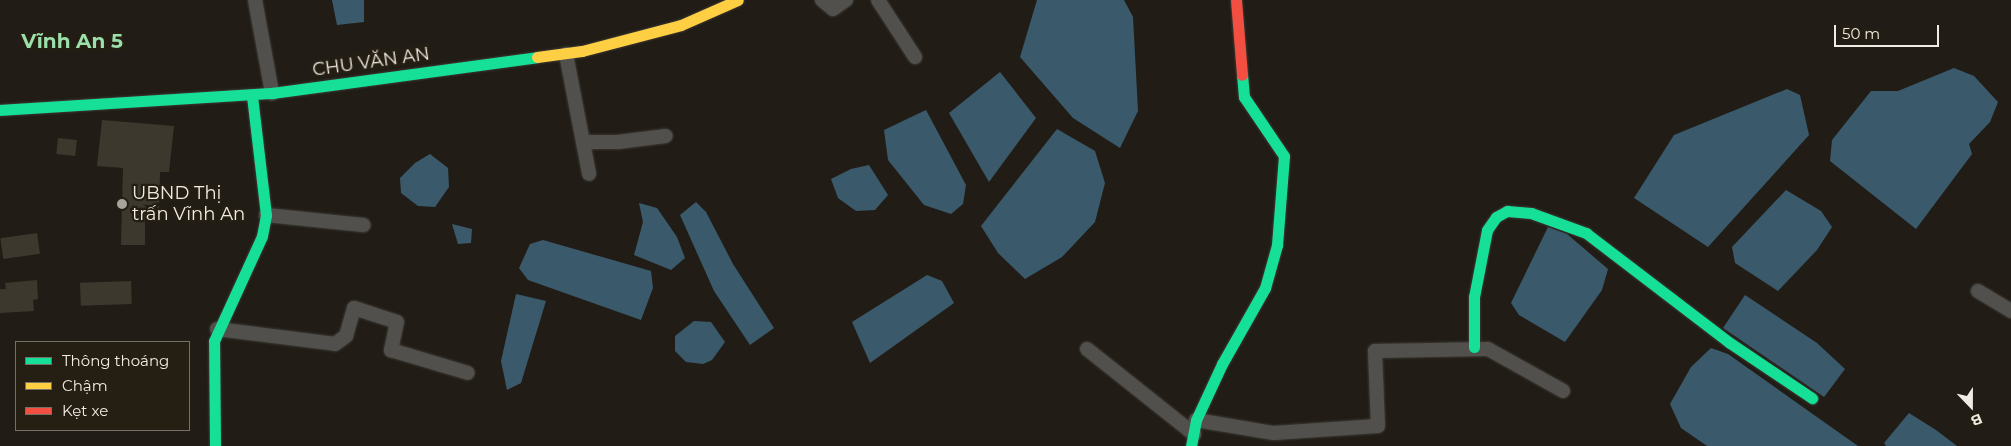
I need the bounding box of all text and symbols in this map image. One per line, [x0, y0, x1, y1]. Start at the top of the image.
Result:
scale bar [1836, 15, 1941, 47]
text: 50 m [1842, 24, 1880, 43]
district label: Vĩnh An 5 [21, 29, 123, 53]
street label: CHU VĂN AN [311, 43, 431, 81]
place label: UBND Thị trấn Vĩnh An [132, 183, 245, 225]
marker: UBND Thị trấn Vĩnh An [116, 198, 128, 210]
legend [15, 341, 190, 431]
text: Thông thoáng [62, 351, 169, 370]
text: Chậm [62, 376, 108, 395]
north arrow [1946, 381, 1996, 431]
text: Kẹt xe [62, 401, 108, 420]
text: B [1968, 410, 1985, 430]

